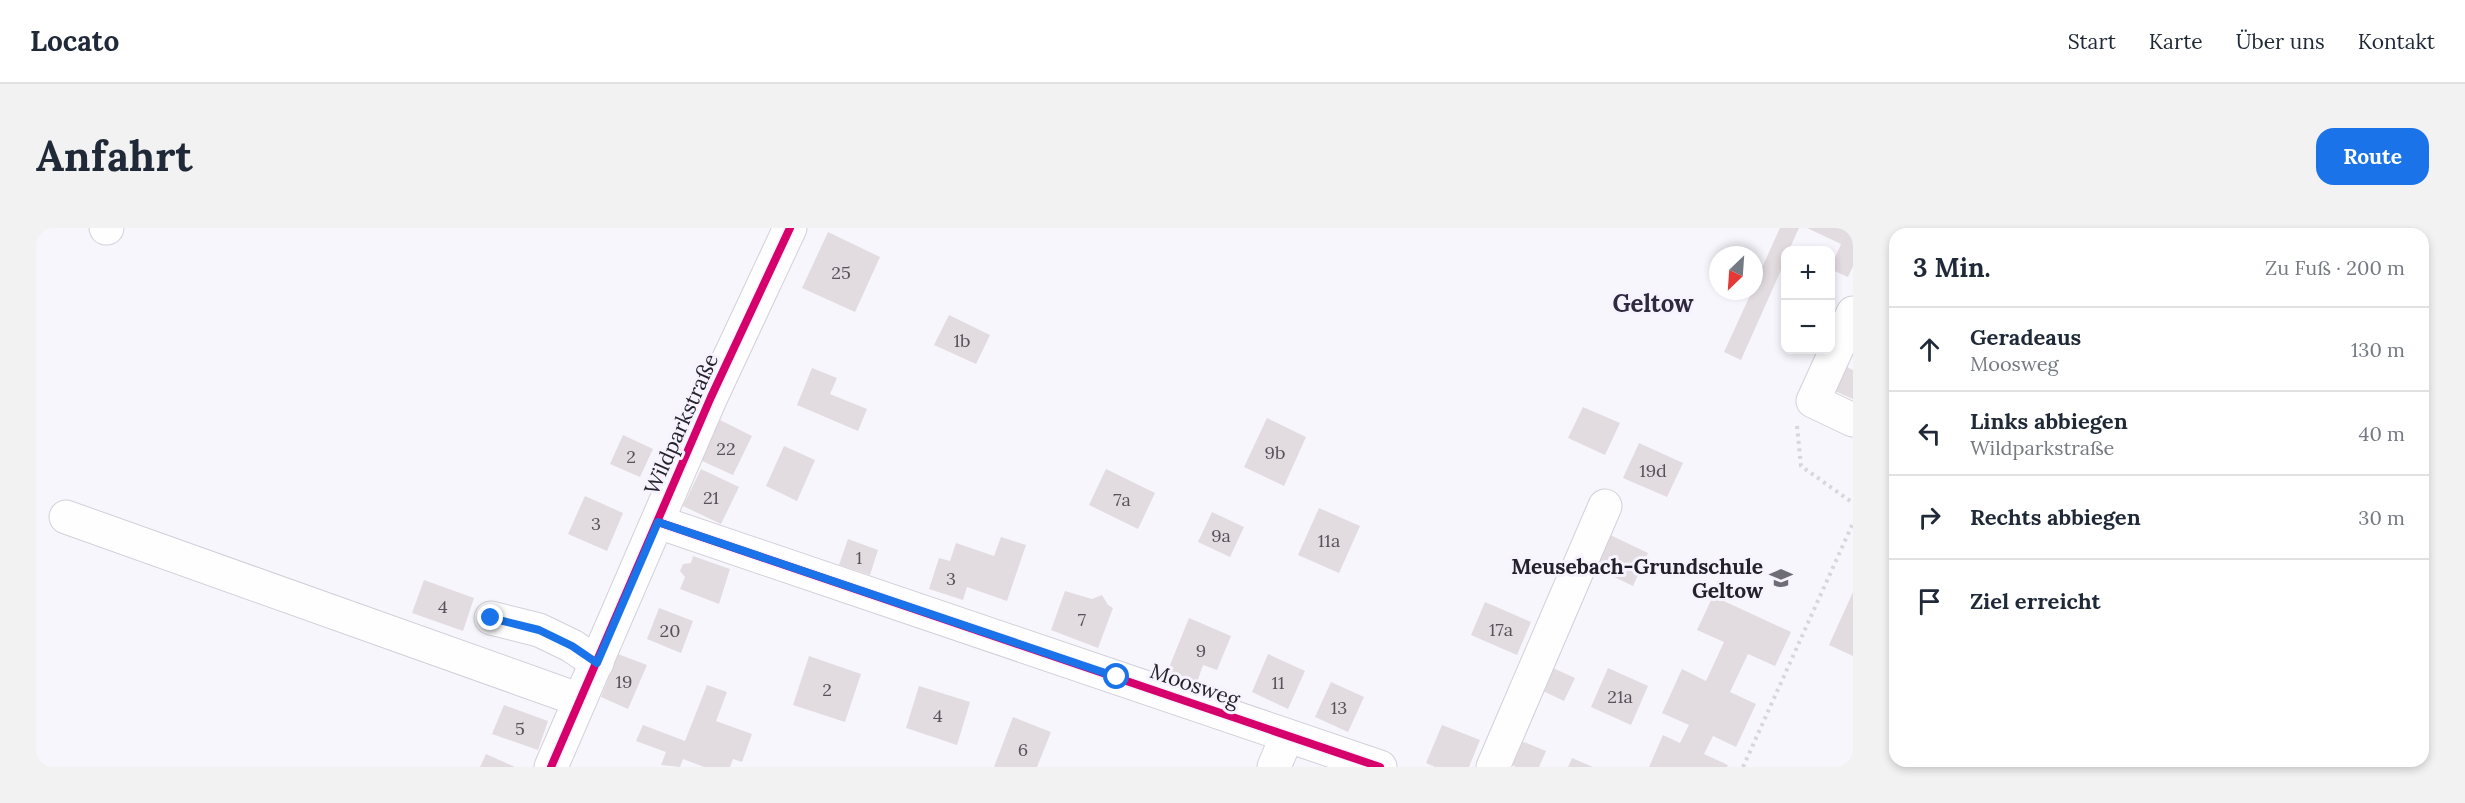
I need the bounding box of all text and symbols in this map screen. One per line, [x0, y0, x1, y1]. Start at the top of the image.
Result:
text: Locato [30, 23, 119, 59]
text: Start [2068, 28, 2116, 55]
text: Karte [2149, 28, 2203, 55]
text: Über uns [2236, 28, 2325, 55]
text: Kontakt [2358, 28, 2435, 55]
button: Route [2316, 128, 2429, 185]
text: Anfahrt [36, 129, 193, 183]
north arrow [1709, 246, 1763, 300]
map controls [1781, 246, 1835, 354]
button: + [1781, 246, 1835, 300]
text: 3 Min. [1913, 251, 1991, 284]
text: Zu Fuß · 200 m [2265, 255, 2405, 280]
house number: 25 [831, 261, 851, 284]
district label: Geltow [1612, 288, 1694, 319]
button: − [1781, 300, 1835, 354]
text: Geradeaus [1970, 323, 2081, 351]
house number: 1b [953, 329, 971, 352]
icon: ahead [1913, 333, 1946, 366]
text: 130 m [2351, 337, 2405, 362]
street label: Wildparkstraße [638, 349, 724, 499]
text: Moosweg [1970, 351, 2059, 376]
text: Links abbiegen [1970, 407, 2128, 435]
icon: left [1913, 417, 1946, 450]
text: 40 m [2359, 421, 2405, 446]
text: Wildparkstraße [1970, 435, 2114, 460]
house number: 22 [716, 437, 736, 460]
house number: 9b [1265, 441, 1285, 464]
house number: 2 [626, 445, 636, 468]
house number: 19d [1639, 459, 1667, 482]
house number: 21 [703, 486, 719, 509]
house number: 7a [1113, 488, 1131, 511]
icon: right [1913, 501, 1946, 534]
text: Rechts abbiegen [1970, 503, 2141, 531]
text: 30 m [2358, 505, 2405, 530]
house number: 3 [591, 512, 601, 535]
house number: 9a [1211, 524, 1231, 547]
house number: 11a [1318, 529, 1340, 552]
house number: 1 [856, 546, 862, 569]
place label: Meusebach-Grundschule Geltow [1511, 553, 1763, 604]
school or university icon: Meusebach-Grundschule Geltow [1768, 565, 1794, 591]
house number: 3 [946, 567, 956, 590]
icon: arrive [1913, 585, 1946, 618]
text: Ziel erreicht [1970, 587, 2101, 615]
house number: 4 [438, 595, 448, 618]
route end [477, 604, 503, 630]
house number: 7 [1078, 608, 1086, 631]
house number: 17a [1489, 618, 1513, 641]
house number: 20 [660, 619, 680, 642]
house number: 9 [1196, 639, 1206, 662]
street label: Moosweg [1147, 657, 1244, 713]
route start [1103, 663, 1129, 689]
house number: 19 [616, 670, 632, 693]
house number: 11 [1271, 671, 1285, 694]
house number: 2 [822, 678, 832, 701]
house number: 21a [1607, 685, 1633, 708]
house number: 13 [1331, 696, 1347, 719]
house number: 4 [933, 704, 943, 727]
house number: 5 [515, 717, 525, 740]
house number: 6 [1018, 738, 1028, 761]

